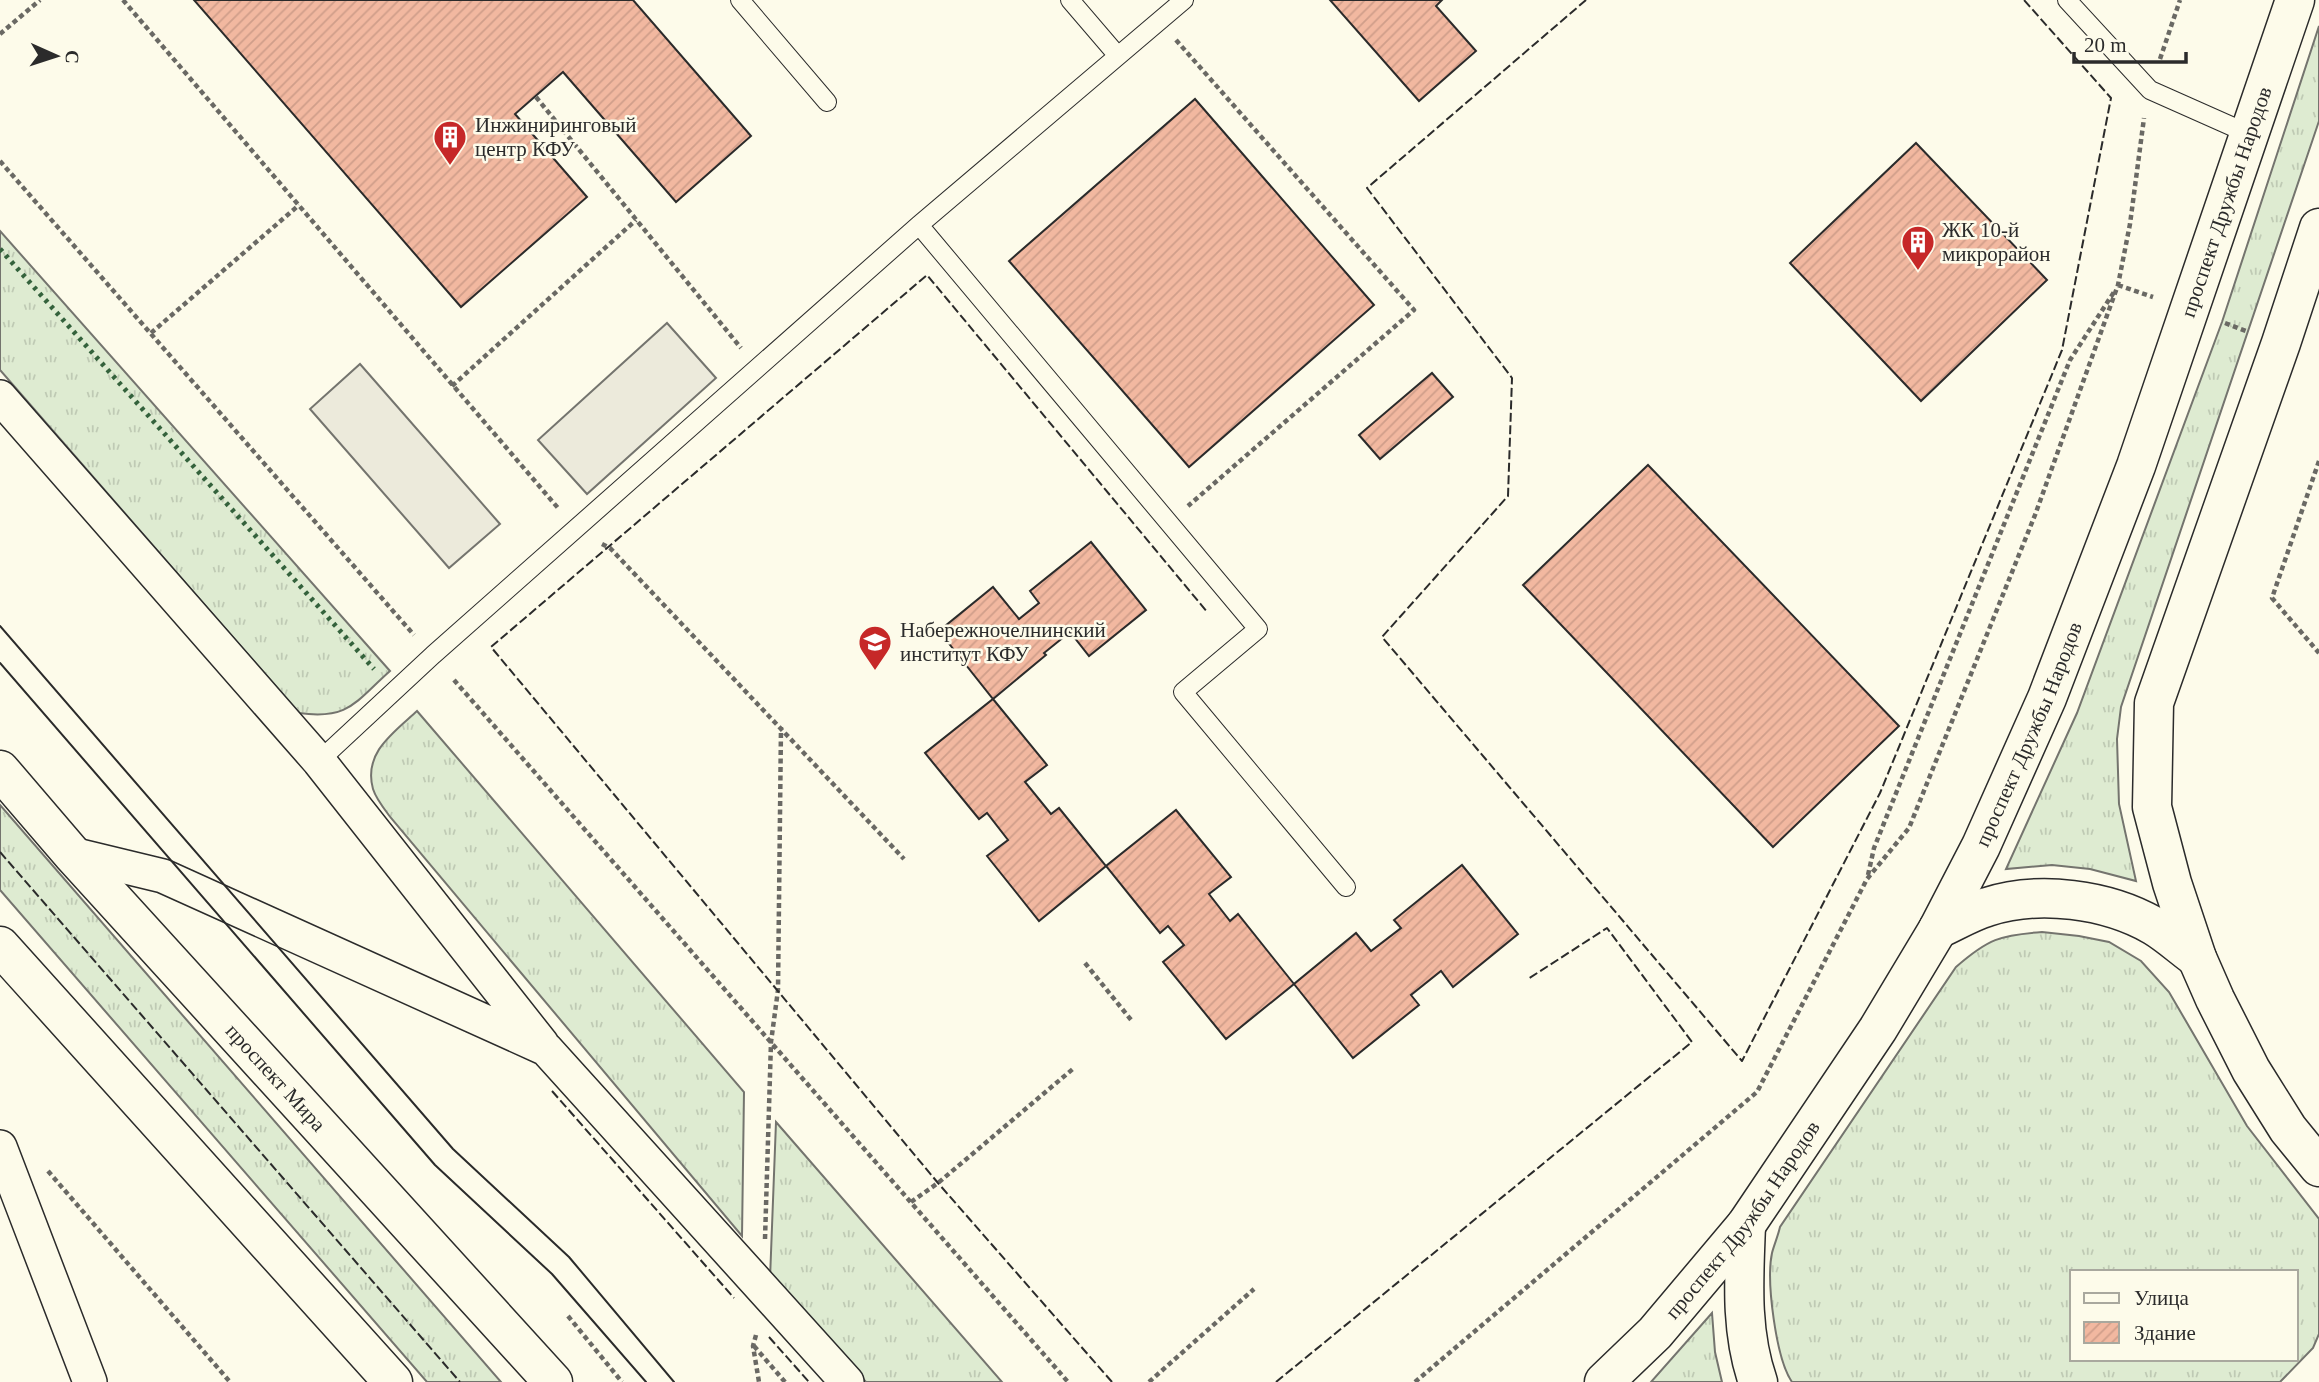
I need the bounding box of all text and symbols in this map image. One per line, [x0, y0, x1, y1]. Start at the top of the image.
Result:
north arrow [21, 21, 91, 91]
scale bar [2074, 21, 2186, 65]
text: 20 m [2084, 33, 2127, 57]
text: С [62, 49, 83, 64]
street label: проспект Дружбы Народов [2176, 83, 2277, 320]
place label: Инжиниринговый центр КФУ [475, 113, 636, 161]
building icon: Инжиниринговый центр КФУ [431, 118, 469, 167]
place label: ЖК 10-й микрорайон [1942, 218, 2051, 266]
building icon: ЖК 10-й микрорайон [1899, 223, 1937, 272]
place label: Набережночелнинский институт КФУ [900, 618, 1106, 666]
street label: проспект Дружбы Народов [1970, 618, 2087, 850]
school or university icon: Набережночелнинский институт КФУ [856, 623, 894, 672]
street label: проспект Мира [221, 1019, 331, 1137]
street label: проспект Дружбы Народов [1660, 1116, 1825, 1324]
legend [2070, 1270, 2298, 1361]
text: Улица [2134, 1286, 2189, 1310]
text: Здание [2134, 1321, 2196, 1345]

